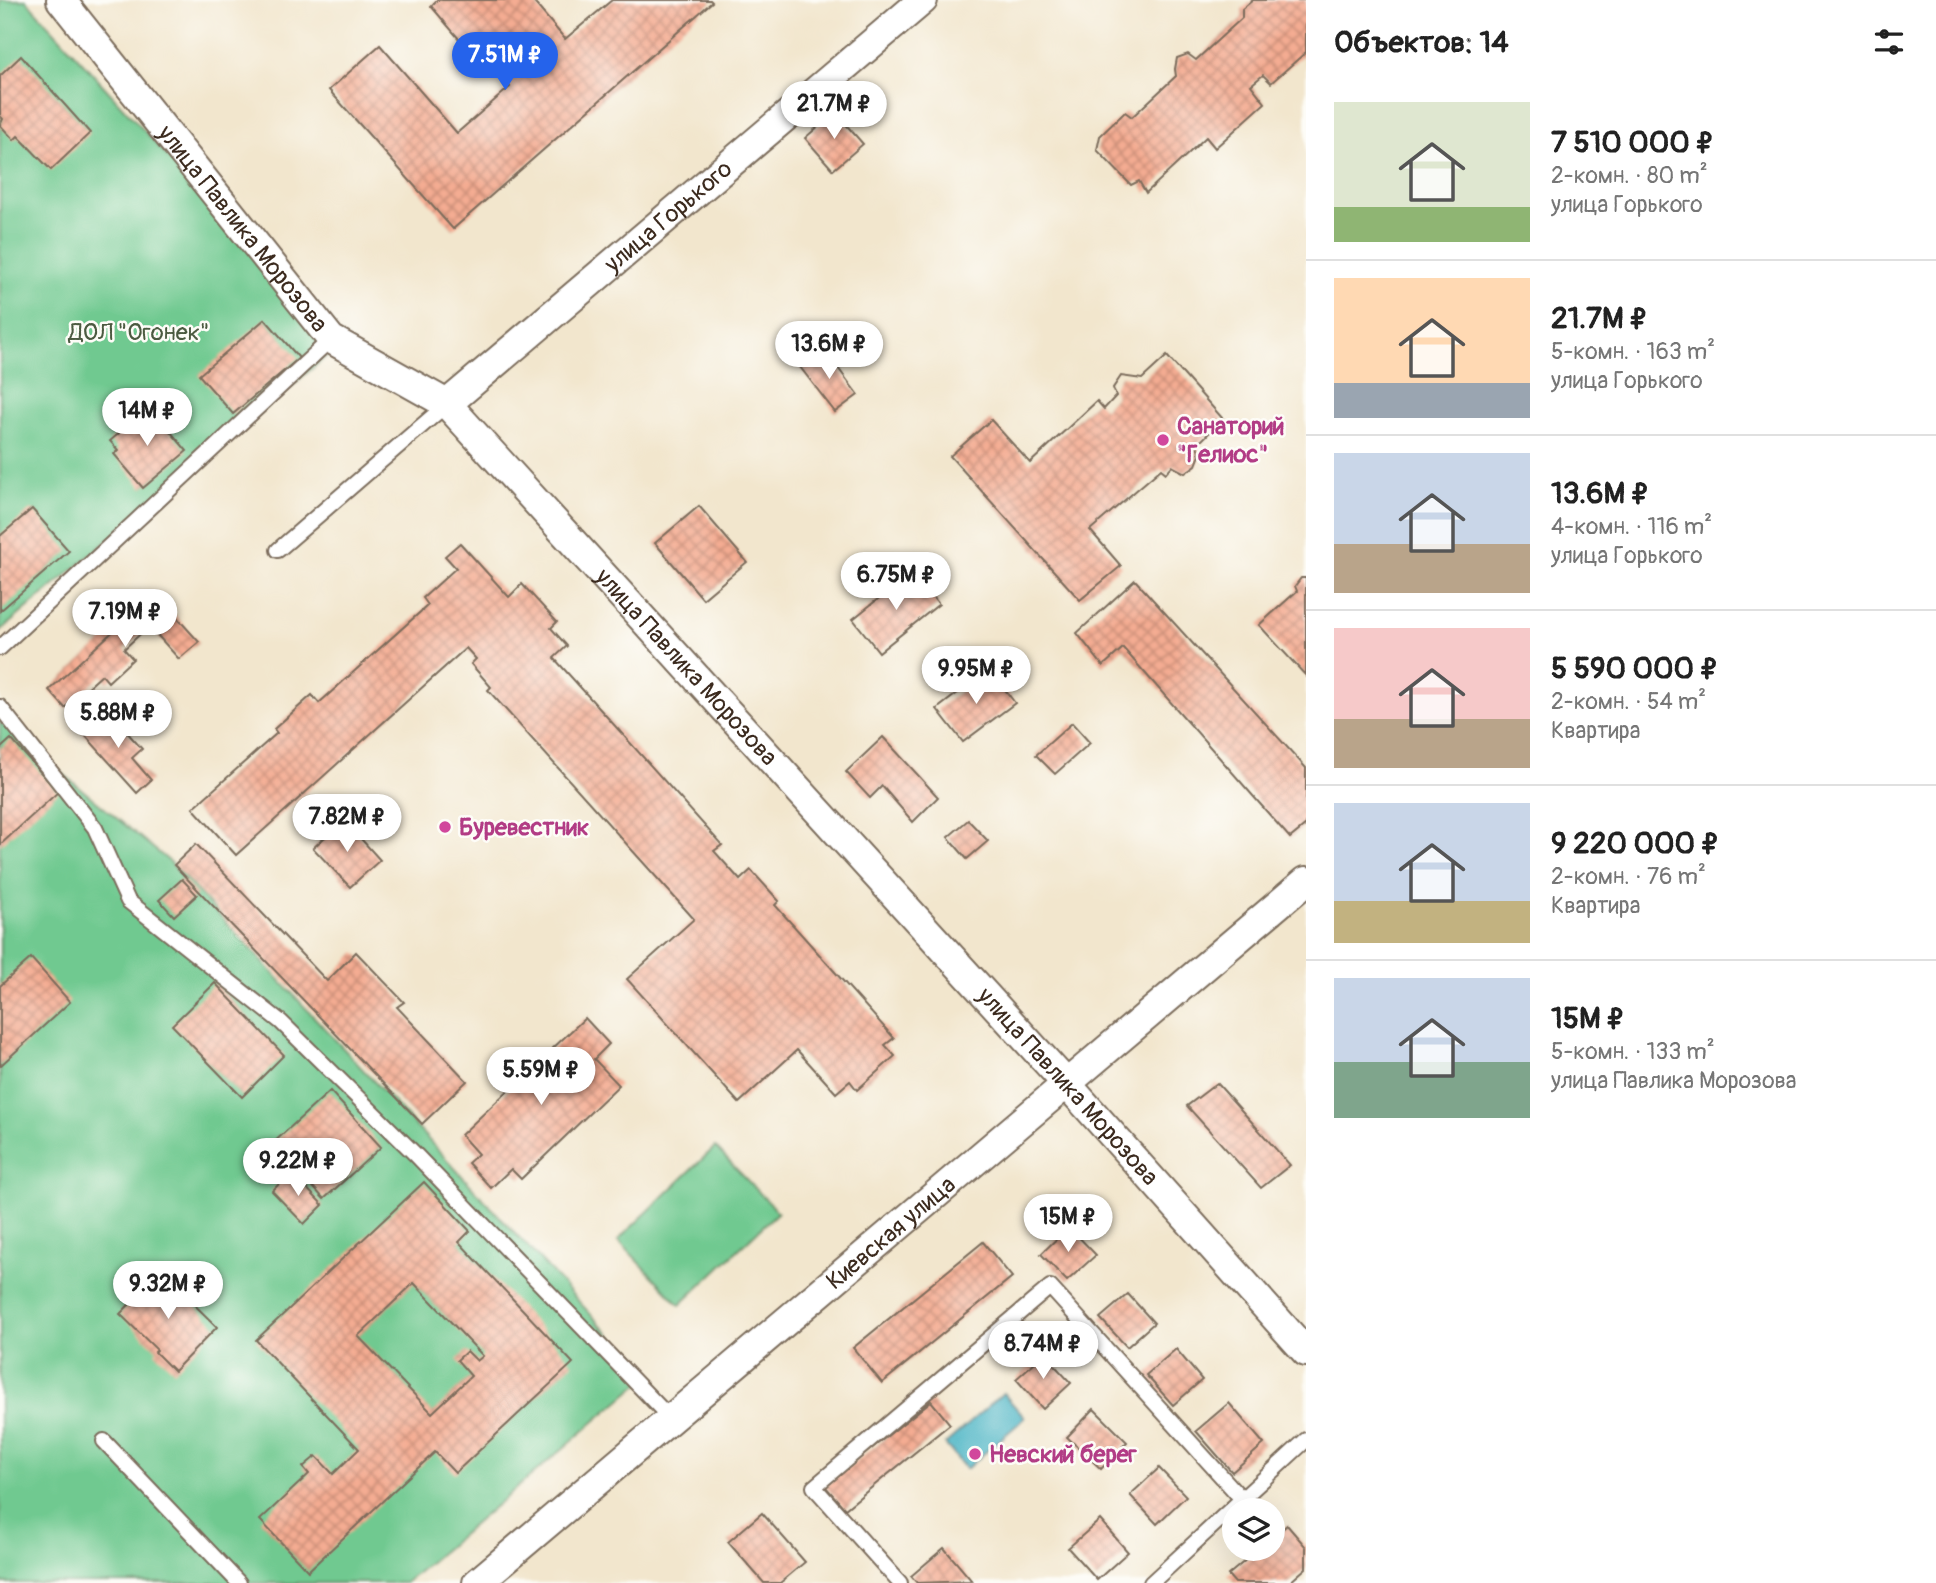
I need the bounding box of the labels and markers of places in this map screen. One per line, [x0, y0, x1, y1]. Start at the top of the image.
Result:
pin: 7.51M ₽ [440, 32, 570, 92]
pin: 21.7M ₽ [769, 82, 899, 141]
pin: 13.6M ₽ [764, 322, 894, 381]
pin: 14M ₽ [98, 388, 196, 448]
place label: Санаторий "Гелиос" [1177, 412, 1285, 469]
marker: Санаторий "Гелиос" [1155, 432, 1171, 448]
pin: 6.75M ₽ [831, 552, 961, 612]
pin: 7.19M ₽ [60, 590, 190, 649]
pin: 9.95M ₽ [911, 646, 1041, 706]
pin: 5.88M ₽ [53, 690, 183, 750]
pin: 7.82M ₽ [282, 794, 412, 854]
place label: Буревестник [459, 813, 589, 842]
marker: Буревестник [437, 819, 453, 835]
pin: 5.59M ₽ [476, 1048, 606, 1107]
pin: 9.22M ₽ [233, 1138, 363, 1198]
pin: 15M ₽ [1019, 1194, 1117, 1254]
pin: 9.32M ₽ [103, 1262, 233, 1321]
pin: 8.74M ₽ [978, 1322, 1108, 1381]
place label: Невский берег [989, 1440, 1138, 1469]
marker: Невский берег [967, 1446, 983, 1462]

